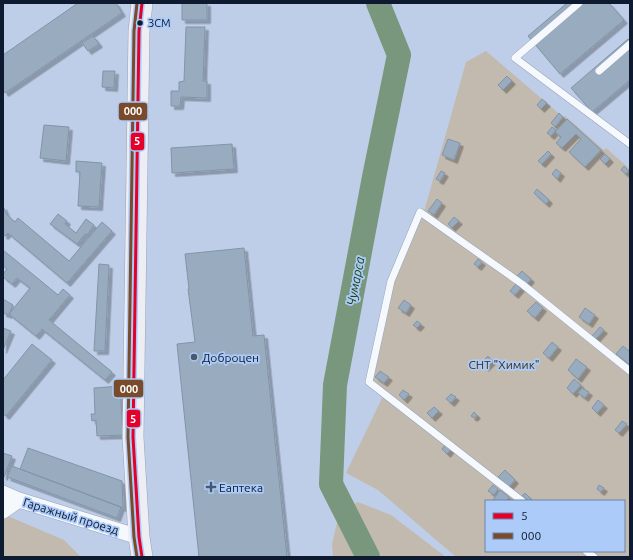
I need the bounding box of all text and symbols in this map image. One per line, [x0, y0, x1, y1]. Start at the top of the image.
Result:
place label: ЗСМ [148, 17, 170, 29]
marker: ЗСМ [135, 18, 145, 28]
line badge: 000 [118, 102, 148, 121]
text: 000 [124, 105, 142, 117]
line badge: 5 [130, 132, 145, 151]
text: 5 [134, 135, 140, 147]
water label: Чумарса [343, 255, 367, 307]
place label: Доброцен [202, 351, 259, 364]
marker: Доброцен [189, 352, 199, 362]
park label: СНТ "Химик" [468, 358, 540, 371]
line badge: 000 [113, 379, 144, 398]
text: 000 [120, 383, 138, 395]
line badge: 5 [126, 409, 141, 428]
text: 5 [130, 413, 136, 425]
place label: Еаптека [219, 481, 263, 494]
marker: Еаптека [206, 482, 216, 492]
street label: Гаражный проезд [22, 495, 120, 537]
legend [485, 500, 625, 552]
text: 5 [521, 509, 528, 522]
text: 000 [521, 529, 542, 542]

